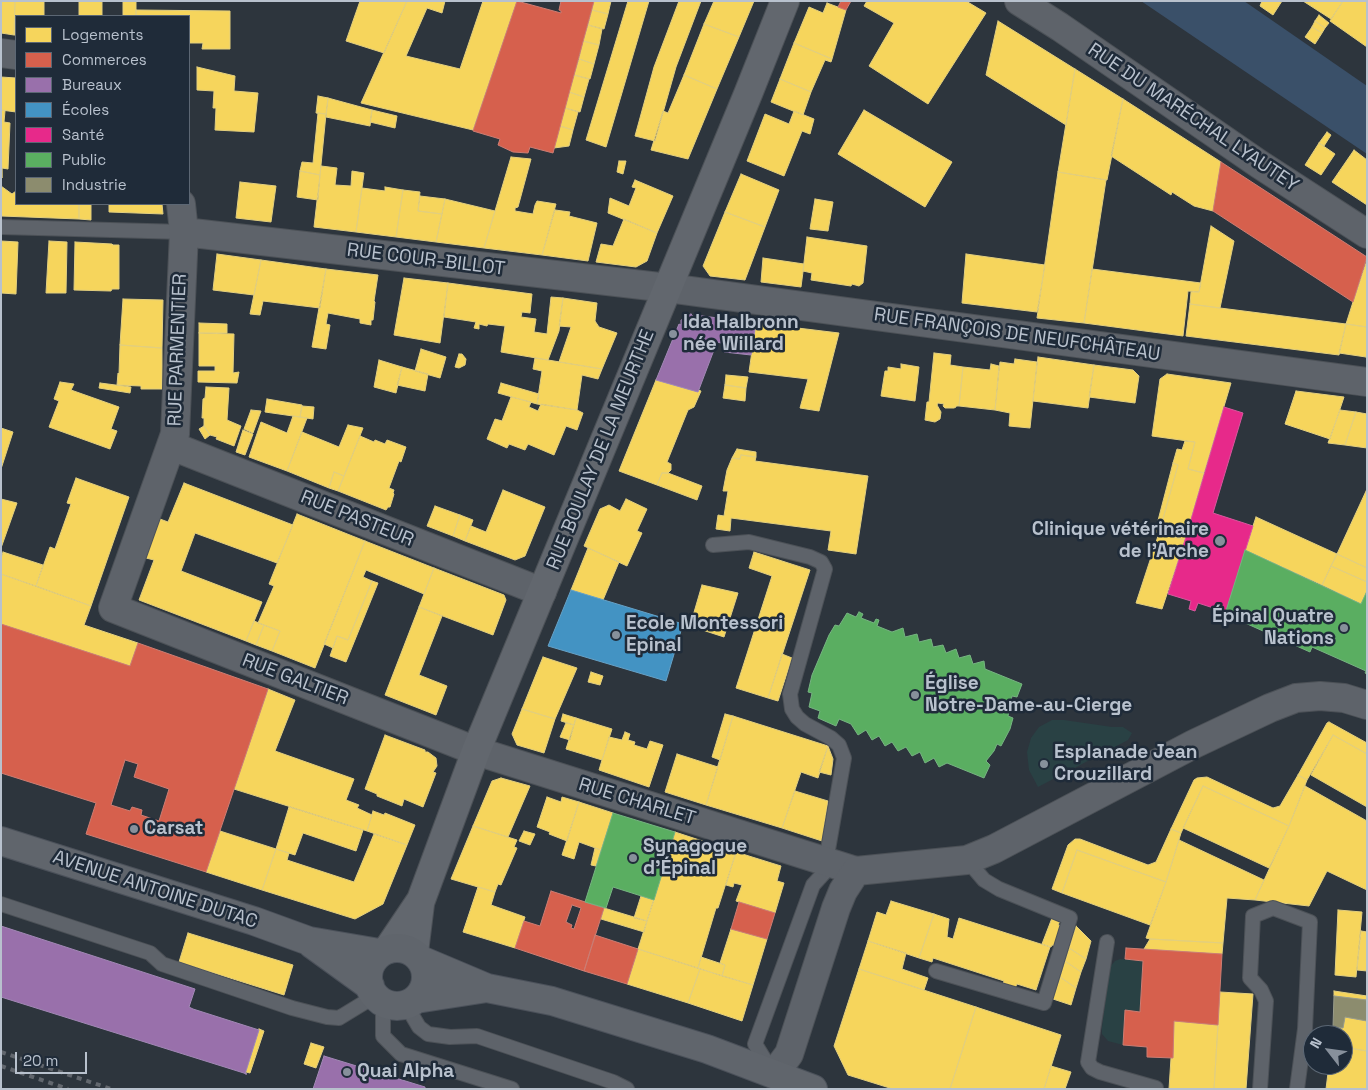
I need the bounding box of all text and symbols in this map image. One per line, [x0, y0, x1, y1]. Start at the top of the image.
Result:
legend [15, 15, 190, 205]
text: Logements [62, 25, 144, 44]
street label: RUE DU MARÉCHAL LYAUTEY [1083, 39, 1303, 197]
text: Commerces [62, 50, 147, 69]
text: Bureaux [62, 75, 122, 94]
text: Écoles [62, 100, 109, 119]
text: Santé [62, 125, 104, 144]
text: Public [62, 150, 106, 169]
text: Industrie [62, 175, 127, 194]
street label: RUE COUR-BILLOT [346, 239, 506, 281]
street label: RUE PARMENTIER [164, 273, 192, 427]
street label: RUE FRANÇOIS DE NEUFCHÂTEAU [872, 304, 1162, 366]
place label: Ida Halbronn née Willard [683, 312, 799, 356]
street label: RUE BOULAY DE LA MEURTHE [542, 327, 660, 573]
marker: Ida Halbronn née Willard [667, 328, 679, 340]
street label: RUE PASTEUR [297, 486, 417, 552]
place label: Clinique vétérinaire de l'Arche [1032, 519, 1209, 563]
marker: Clinique vétérinaire de l'Arche [1213, 534, 1227, 548]
place label: Épinal Quatre Nations [1212, 606, 1334, 650]
place label: Ecole Montessori Epinal [626, 613, 783, 657]
marker: Épinal Quatre Nations [1338, 622, 1350, 634]
marker: Ecole Montessori Epinal [610, 629, 622, 641]
street label: RUE GALTIER [239, 649, 351, 711]
place label: Église Notre-Dame-au-Cierge [925, 673, 1132, 717]
marker: Église Notre-Dame-au-Cierge [909, 689, 921, 701]
place label: Esplanade Jean Crouzillard [1054, 742, 1198, 786]
marker: Esplanade Jean Crouzillard [1038, 758, 1050, 770]
street label: RUE CHARLET [576, 773, 698, 831]
place label: Carsat [144, 818, 203, 840]
marker: Carsat [128, 823, 140, 835]
place label: Synagogue d'Épinal [643, 836, 747, 880]
street label: AVENUE ANTOINE DUTAC [50, 846, 260, 934]
marker: Synagogue d'Épinal [627, 852, 639, 864]
north arrow [1303, 1025, 1353, 1075]
text: N [1306, 1034, 1326, 1052]
scale bar [18, 1042, 90, 1074]
text: 20 m [23, 1051, 58, 1070]
place label: Quai Alpha [357, 1061, 454, 1083]
marker: Quai Alpha [341, 1066, 353, 1078]

